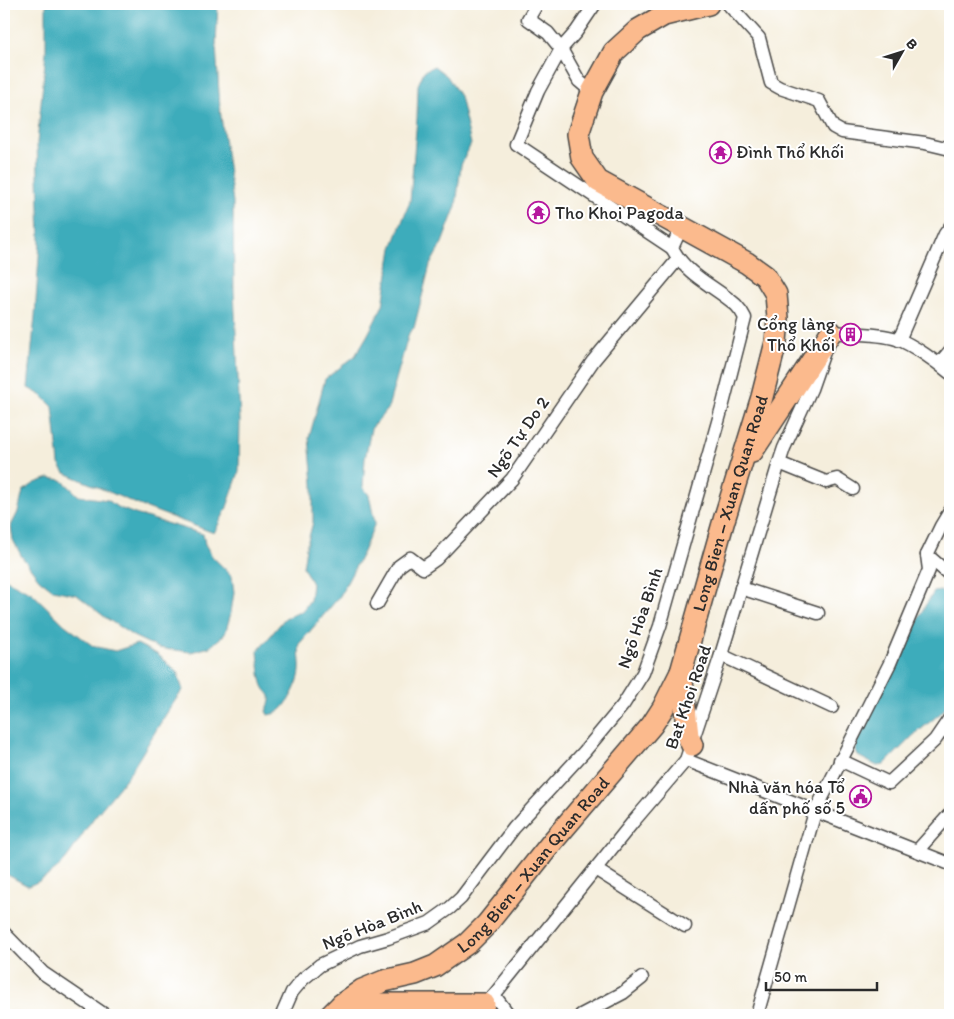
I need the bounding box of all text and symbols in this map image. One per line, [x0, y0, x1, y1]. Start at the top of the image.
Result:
north arrow [876, 28, 926, 78]
text: B [902, 35, 921, 53]
temple icon: Đình Thổ Khối [708, 140, 732, 164]
place label: Đình Thổ Khối [736, 141, 844, 163]
temple icon: Tho Khoi Pagoda [527, 201, 551, 225]
place label: Tho Khoi Pagoda [555, 202, 685, 224]
place label: Cổng làng Thổ Khối [757, 313, 836, 356]
building icon: Cổng làng Thổ Khối [839, 322, 863, 346]
street label: Ngõ Tự Do 2 [482, 392, 554, 482]
street label: Long Bien – Xuan Quan Road [688, 392, 773, 614]
street label: Ngõ Hòa Bình [612, 565, 668, 671]
street label: Bat Khoi Road [660, 642, 716, 752]
street label: Long Bien – Xuan Quan Road [453, 772, 614, 958]
place label: Nhà văn hóa Tổ dấn phố số 5 [728, 776, 845, 819]
public building icon: Nhà văn hóa Tổ dấn phố số 5 [849, 785, 873, 809]
street label: Ngõ Hòa Bình [319, 895, 425, 955]
scale bar [766, 959, 878, 991]
text: 50 m [774, 968, 807, 986]

